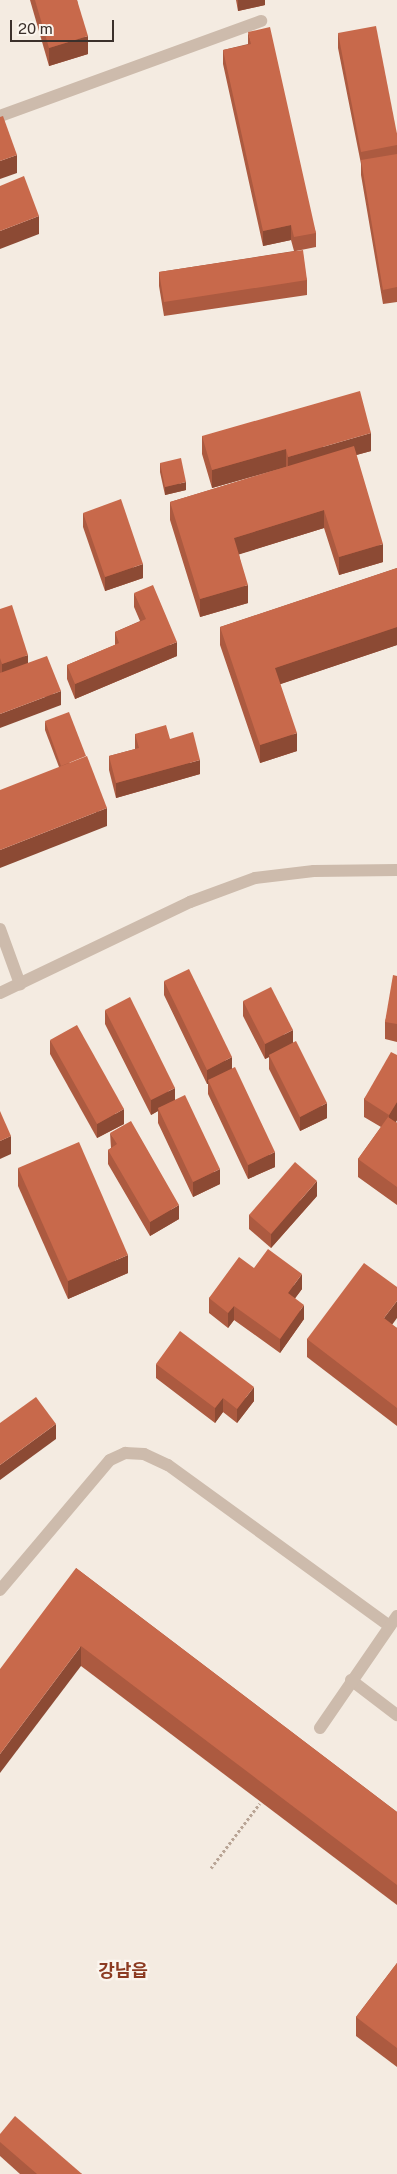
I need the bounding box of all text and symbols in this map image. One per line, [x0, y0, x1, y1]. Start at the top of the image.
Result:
scale bar [12, 10, 116, 42]
text: 20 m [18, 20, 53, 37]
district label: 강남읍 [98, 1960, 148, 1982]

